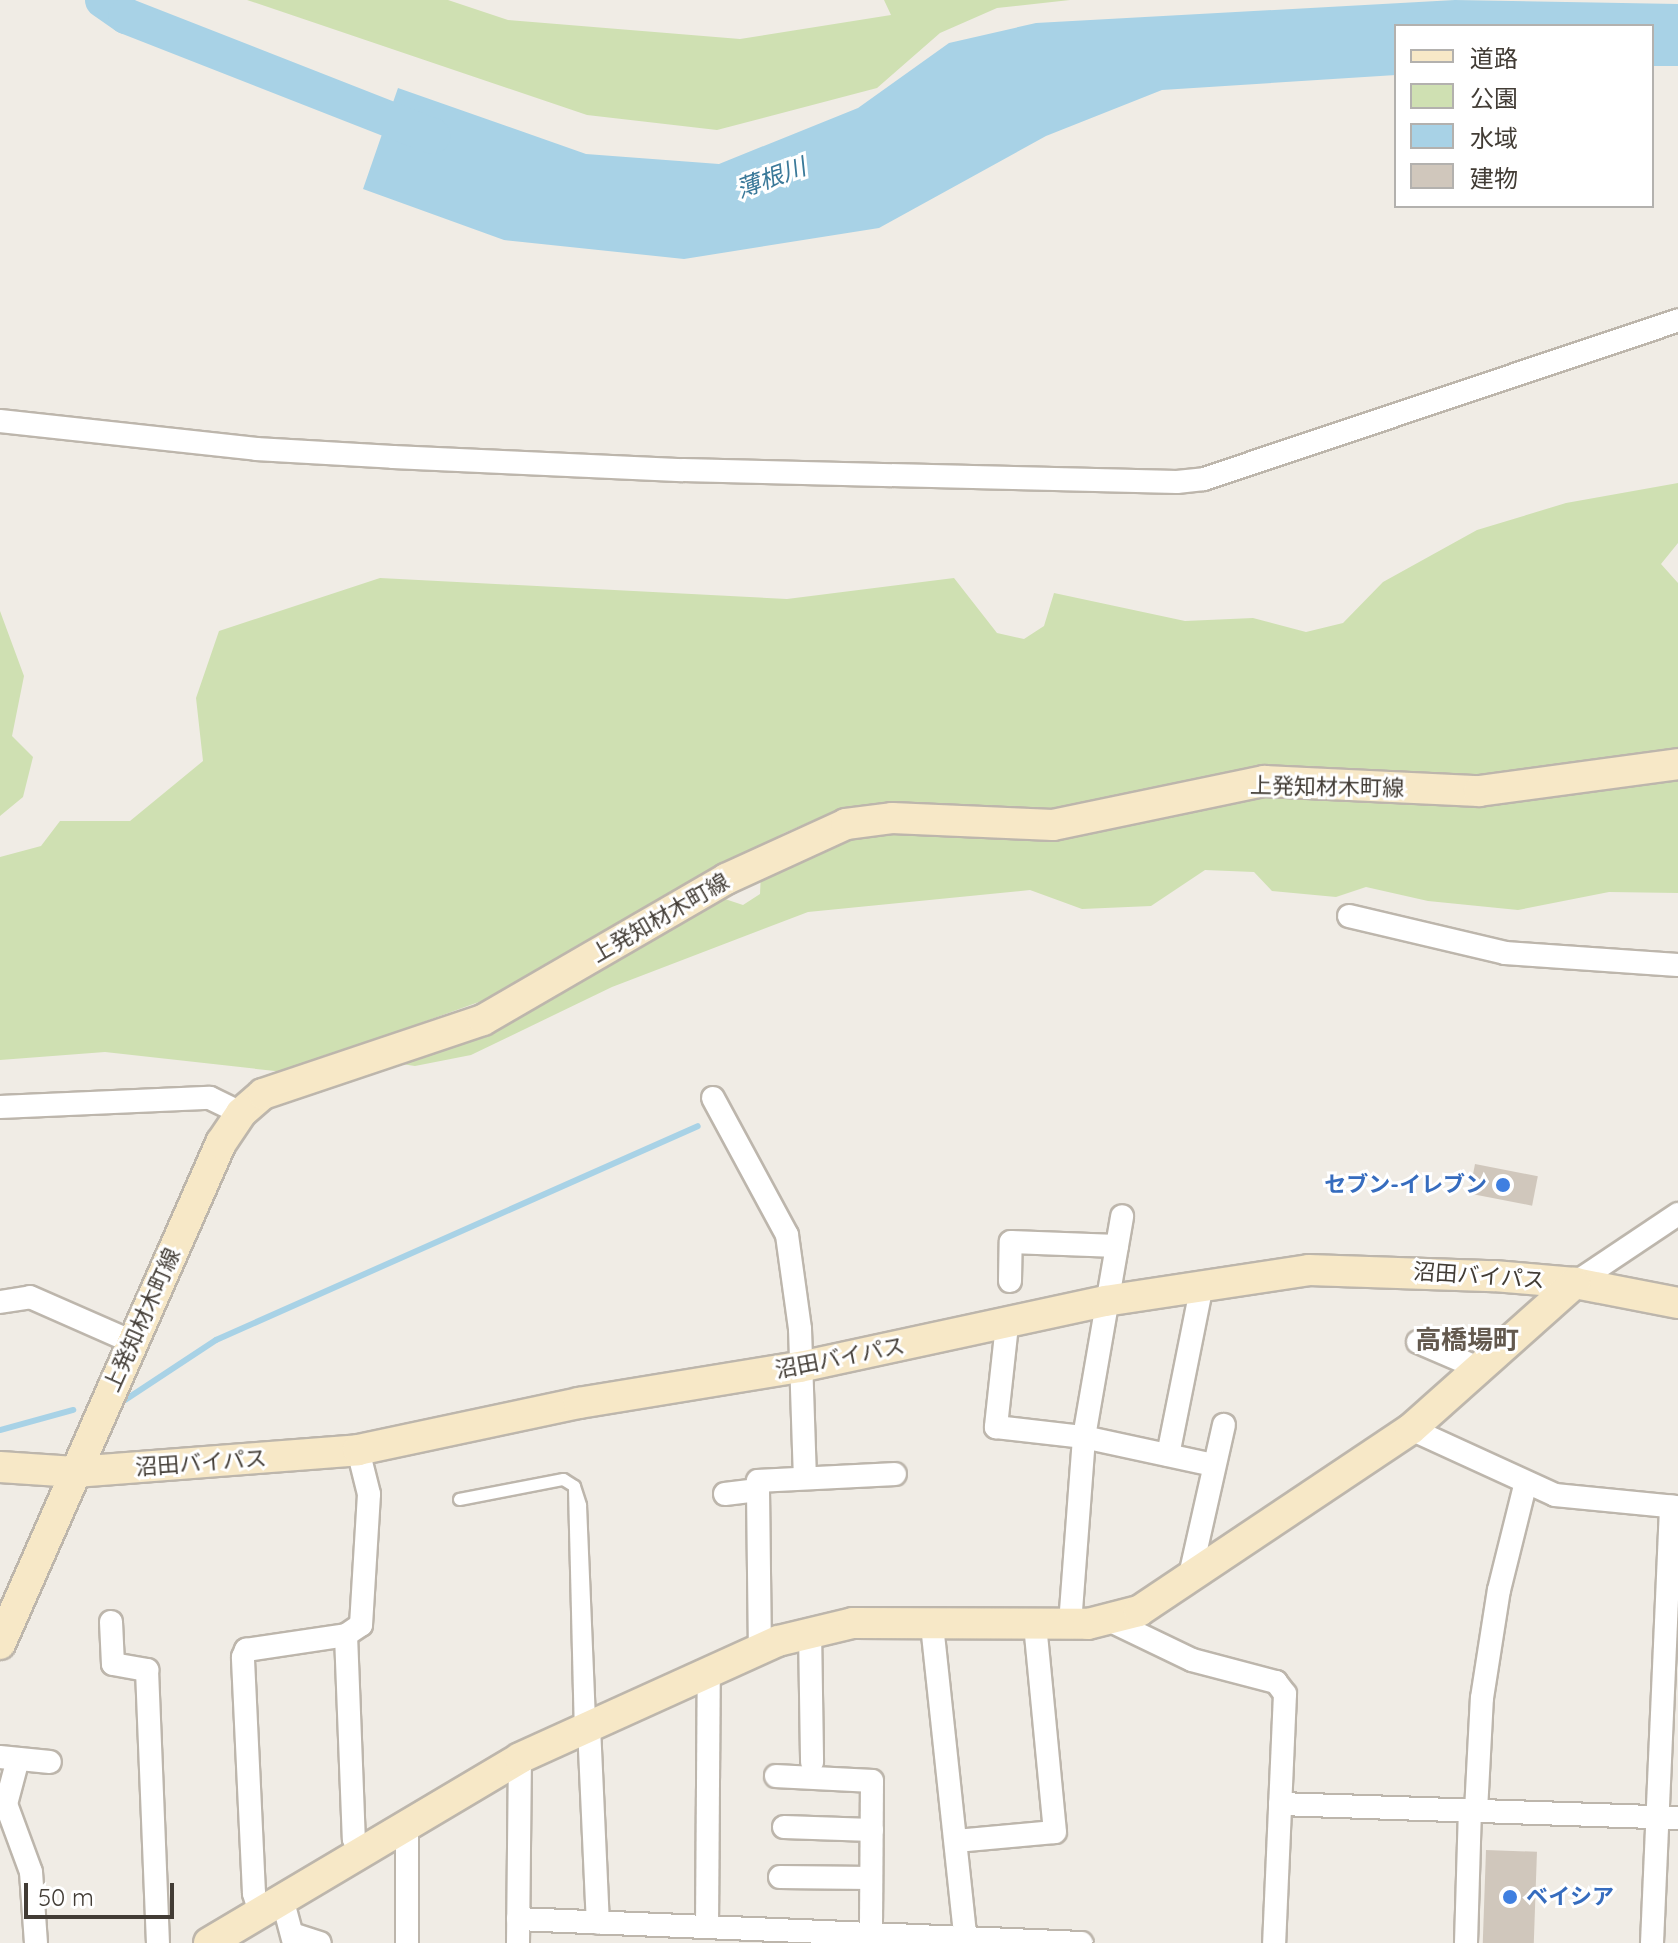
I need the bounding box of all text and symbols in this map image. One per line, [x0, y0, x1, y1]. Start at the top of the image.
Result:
legend [1394, 24, 1654, 208]
text: 道路 [1470, 43, 1518, 73]
text: 公園 [1470, 83, 1518, 113]
text: 水域 [1470, 123, 1518, 153]
water label: 薄根川 [732, 152, 810, 204]
text: 建物 [1470, 163, 1518, 193]
street label: 上発知材木町線 [1250, 772, 1404, 802]
street label: 上発知材木町線 [587, 868, 733, 968]
place label: セブン-イレブン [1324, 1172, 1487, 1198]
marker: セブン-イレブン [1494, 1176, 1512, 1194]
street label: 上発知材木町線 [99, 1244, 185, 1396]
street label: 沼田バイパス [1412, 1258, 1546, 1294]
district label: 高橋場町 [1415, 1324, 1519, 1356]
street label: 沼田バイパス [773, 1332, 907, 1384]
street label: 沼田バイパス [134, 1445, 268, 1481]
scale bar [28, 1867, 178, 1917]
text: 50 m [38, 1882, 94, 1912]
place label: ベイシア [1526, 1884, 1614, 1910]
marker: ベイシア [1501, 1888, 1519, 1906]

